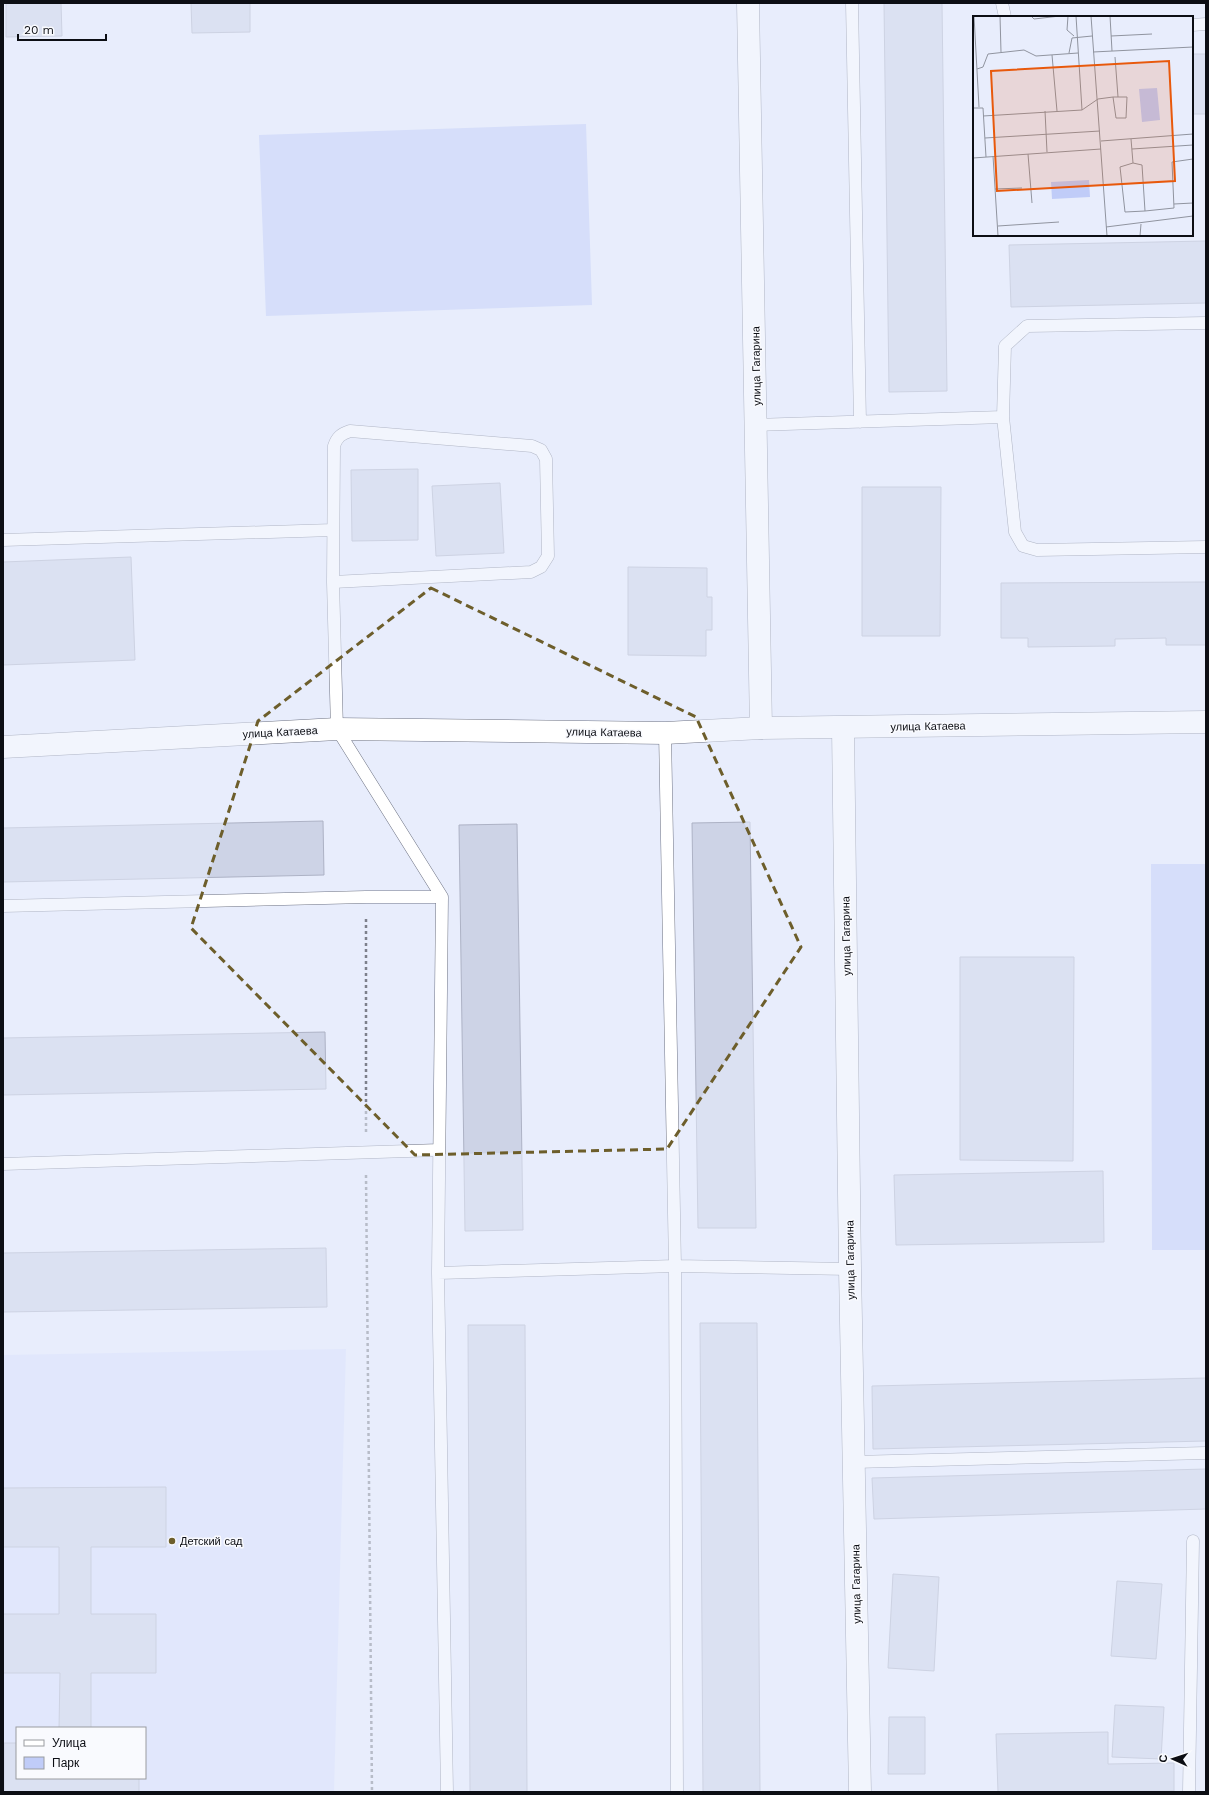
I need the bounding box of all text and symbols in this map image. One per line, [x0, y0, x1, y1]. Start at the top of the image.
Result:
scale bar [18, 16, 106, 42]
inset map [973, 16, 1193, 236]
text: 20 m [24, 23, 54, 37]
street label: улица Гагарина [749, 325, 764, 406]
street label: улица Катаева [890, 719, 967, 734]
street label: улица Катаева [242, 724, 319, 741]
street label: улица Катаева [566, 725, 643, 740]
street label: улица Гагарина [839, 895, 854, 976]
street label: улица Гагарина [843, 1219, 858, 1300]
place label: Детский сад [180, 1535, 243, 1548]
marker: Детский сад [167, 1536, 177, 1546]
street label: улица Гагарина [849, 1543, 864, 1624]
legend [16, 1727, 146, 1779]
text: Улица [52, 1736, 86, 1750]
north arrow [1153, 1739, 1193, 1779]
text: С [1157, 1754, 1170, 1763]
text: Парк [52, 1756, 80, 1770]

